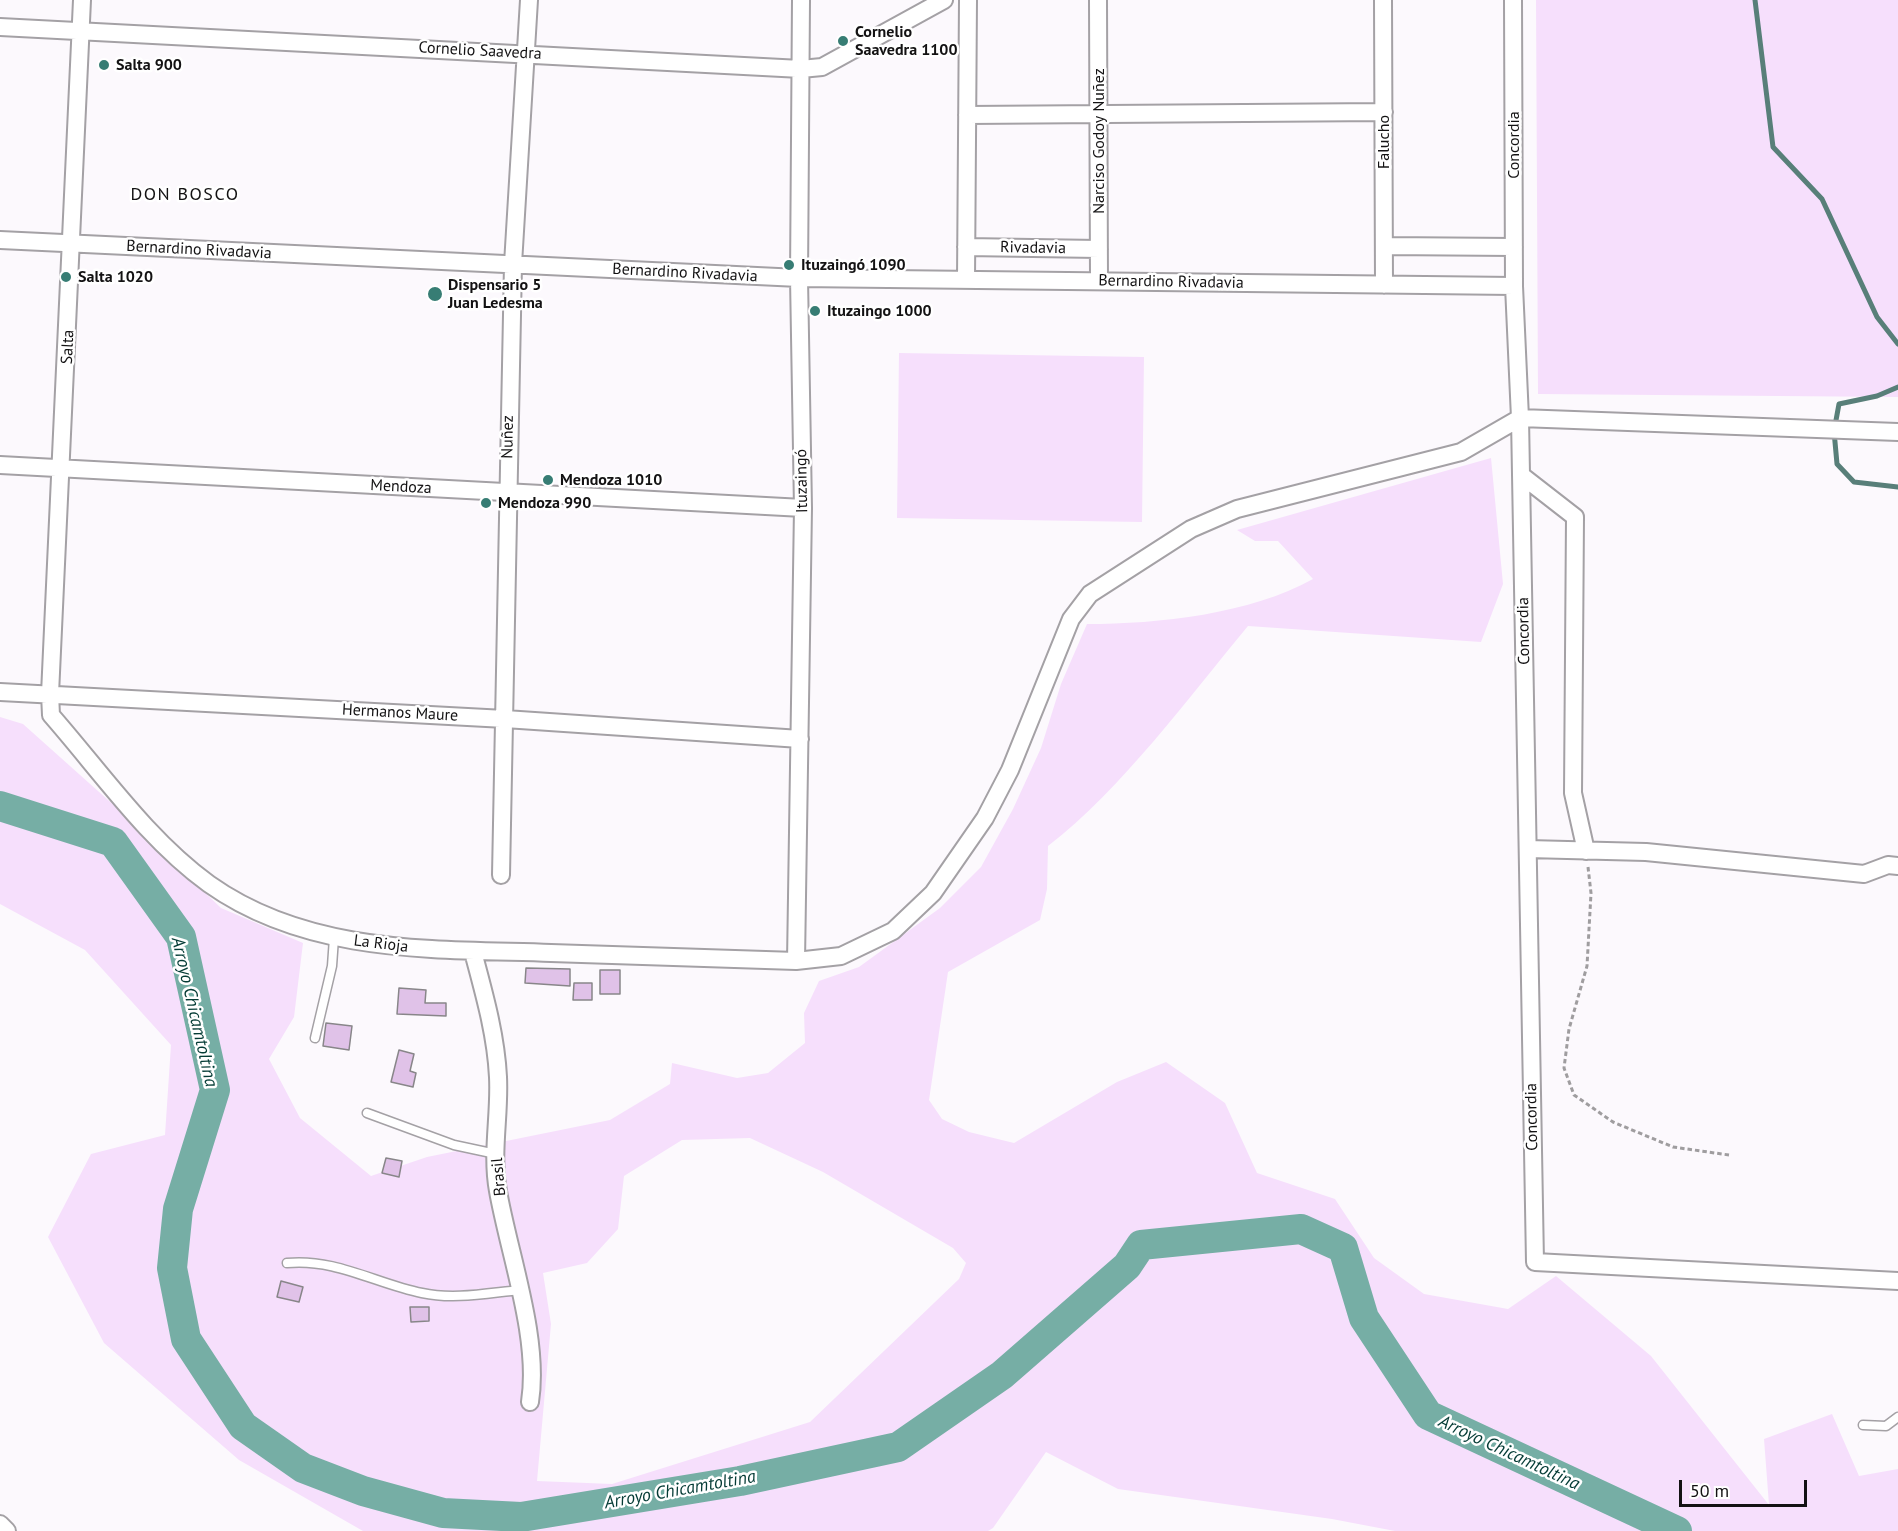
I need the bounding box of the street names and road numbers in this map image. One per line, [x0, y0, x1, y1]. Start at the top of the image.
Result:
street label: Cornelio Saavedra [418, 38, 542, 64]
street label: Narciso Godoy Nuñez [1089, 68, 1109, 214]
street label: Concordia [1504, 111, 1524, 179]
street label: Falucho [1374, 115, 1394, 169]
street label: Bernardino Rivadavia [126, 237, 272, 263]
street label: Rivadavia [1000, 238, 1066, 258]
street label: Bernardino Rivadavia [612, 260, 758, 286]
street label: Bernardino Rivadavia [1098, 271, 1244, 293]
street label: Salta [58, 329, 78, 365]
street label: Nuñez [498, 415, 518, 459]
street label: Ituzaingó [792, 449, 812, 513]
street label: Mendoza [370, 476, 432, 498]
street label: Concordia [1514, 597, 1534, 665]
street label: Hermanos Maure [341, 700, 459, 726]
street label: La Rioja [353, 931, 409, 957]
street label: Concordia [1522, 1083, 1542, 1151]
street label: Brasil [488, 1157, 510, 1197]

